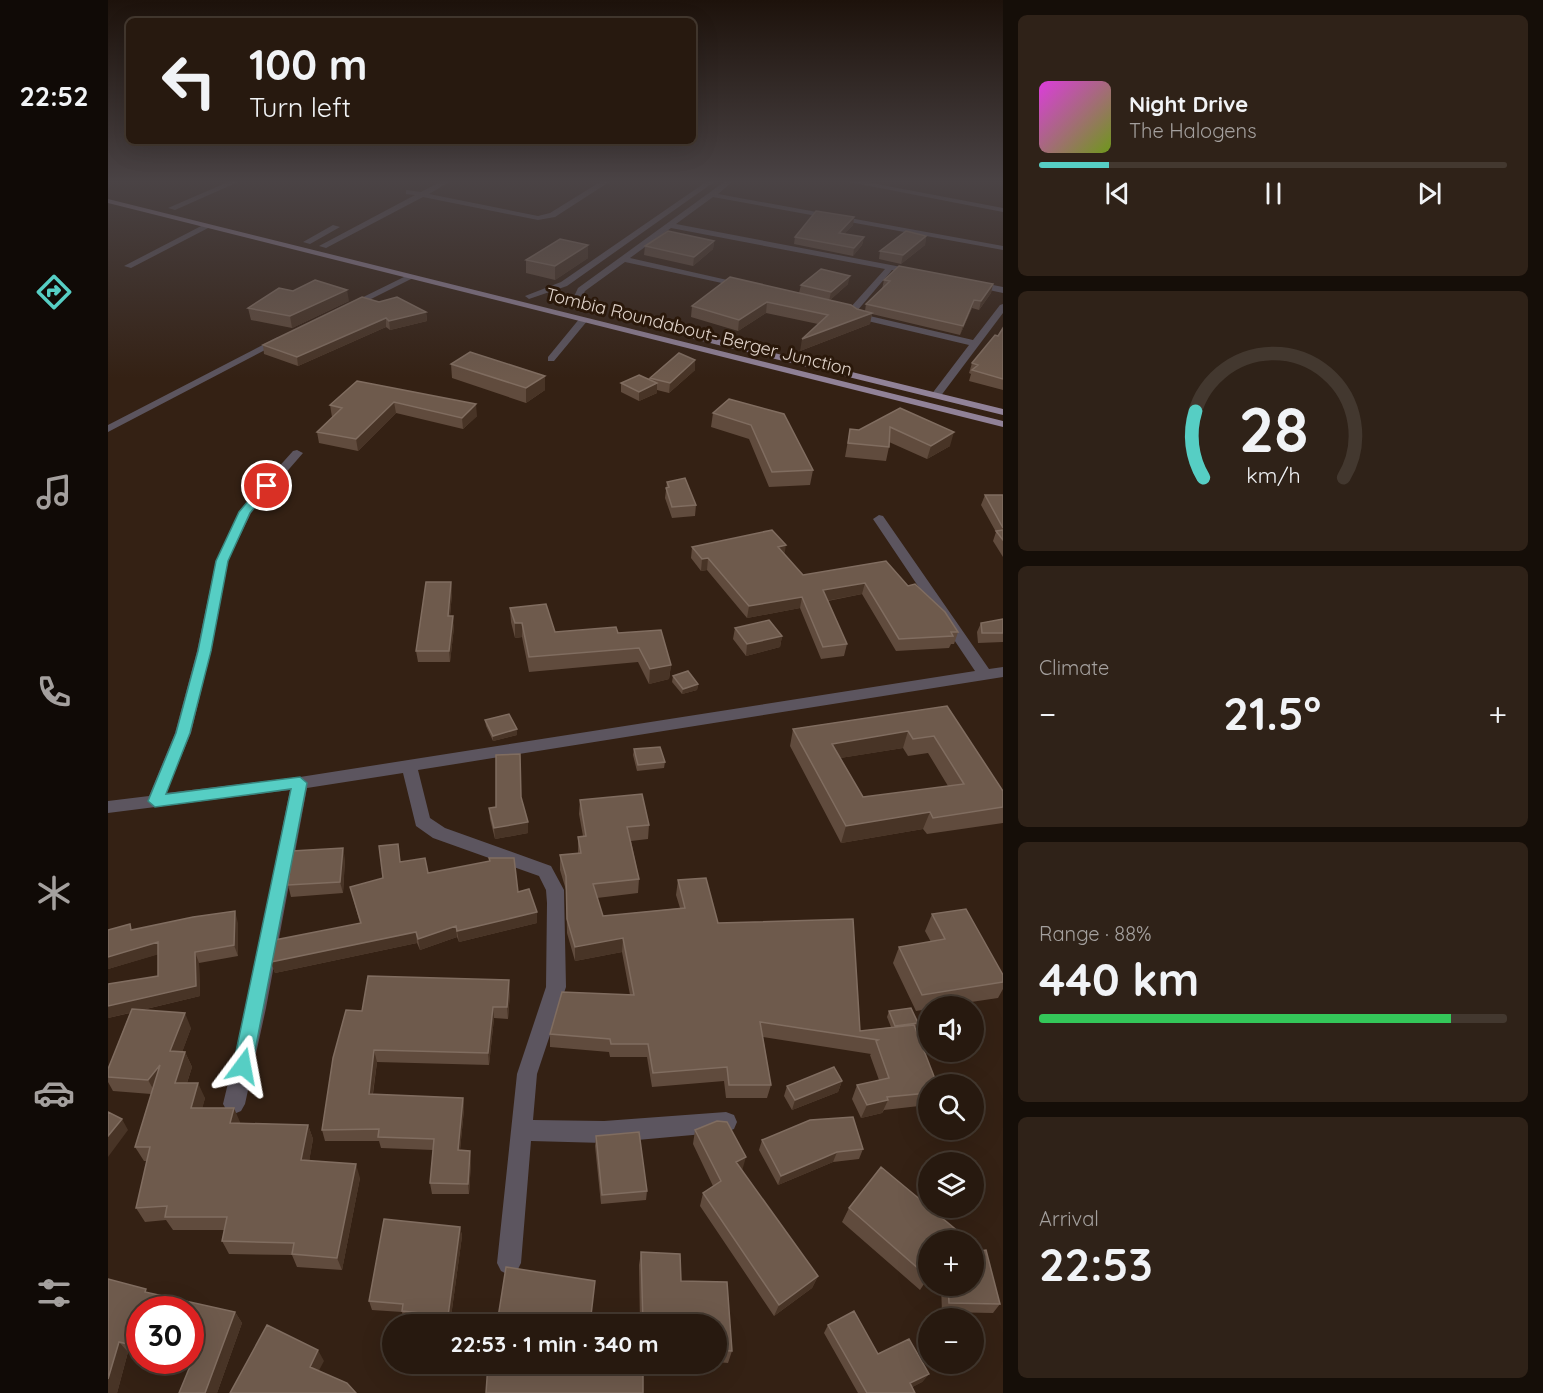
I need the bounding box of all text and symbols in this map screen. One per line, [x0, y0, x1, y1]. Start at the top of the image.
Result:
text: 100 m [249, 38, 367, 91]
icon: left [150, 42, 228, 120]
text: 22:52 [19, 79, 89, 113]
text: Turn left [249, 90, 351, 124]
text: Night Drive [1129, 90, 1248, 118]
text: The Halogens [1129, 118, 1257, 143]
icon: previous [1101, 177, 1134, 210]
icon: pause [1257, 177, 1290, 210]
icon: next [1413, 177, 1446, 210]
icon: directions [33, 271, 75, 313]
street label: Tombia Roundabout- Berger Junction [544, 282, 855, 381]
text: 28 [1238, 390, 1308, 468]
pin [241, 460, 292, 511]
text: km/h [1246, 462, 1300, 488]
icon: arrive [250, 469, 283, 502]
icon: music [33, 471, 75, 513]
text: Climate [1039, 655, 1109, 680]
icon: phone [33, 671, 75, 713]
text: 21.5° [1223, 685, 1321, 741]
text: − [1039, 693, 1056, 734]
text: + [1488, 693, 1507, 734]
icon: climate [33, 872, 75, 914]
text: Range · 88% [1039, 921, 1151, 946]
text: 440 km [1039, 951, 1199, 1007]
map controls [918, 996, 984, 1374]
button: sound [918, 996, 984, 1062]
position arrow [211, 1034, 275, 1098]
icon: car [33, 1072, 75, 1114]
button: search [918, 1074, 984, 1140]
button: layers [918, 1152, 984, 1218]
text: Arrival [1039, 1206, 1099, 1231]
button: + [918, 1230, 984, 1296]
text: 22:53 [1039, 1236, 1153, 1292]
icon: filters [33, 1272, 75, 1314]
speed limit sign: 30 [126, 1296, 204, 1374]
button: − [918, 1308, 984, 1374]
text: 22:53 · 1 min · 340 m [451, 1330, 658, 1358]

